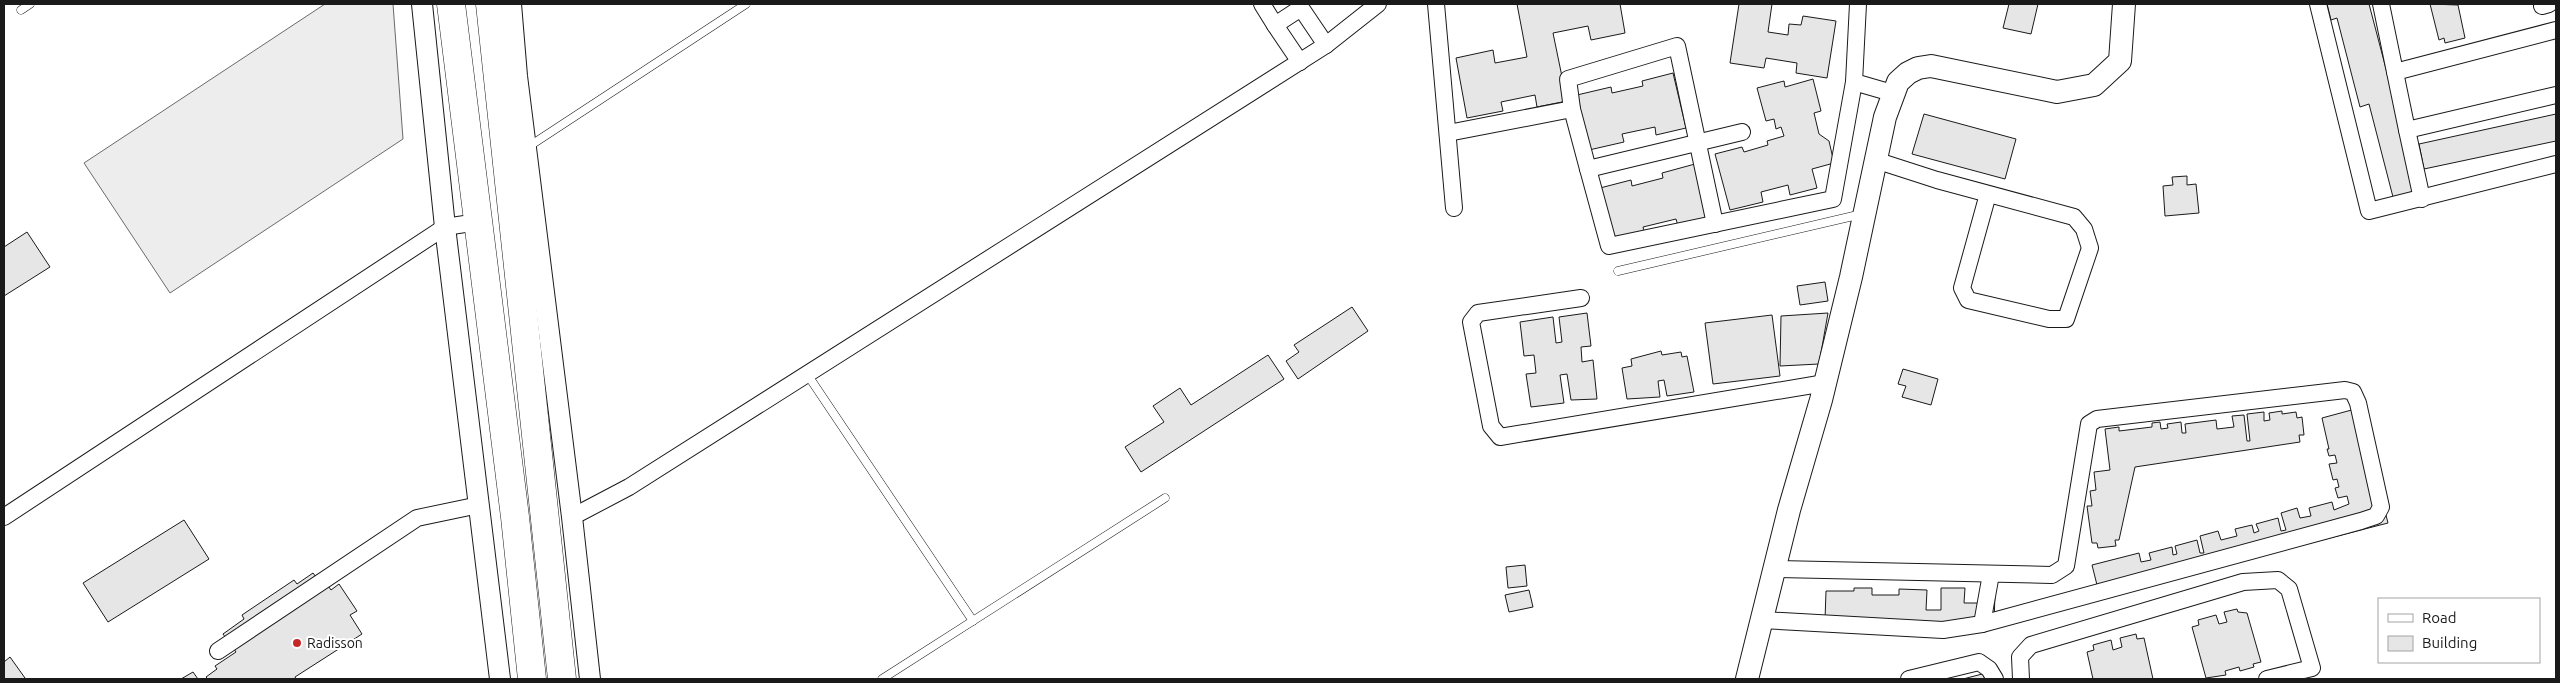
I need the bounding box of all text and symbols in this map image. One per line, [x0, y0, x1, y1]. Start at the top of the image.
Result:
legend [2378, 598, 2540, 663]
text: Road [2422, 609, 2457, 626]
text: Building [2422, 634, 2477, 651]
place label: Radisson [307, 635, 363, 651]
marker: Radisson [291, 637, 303, 649]

